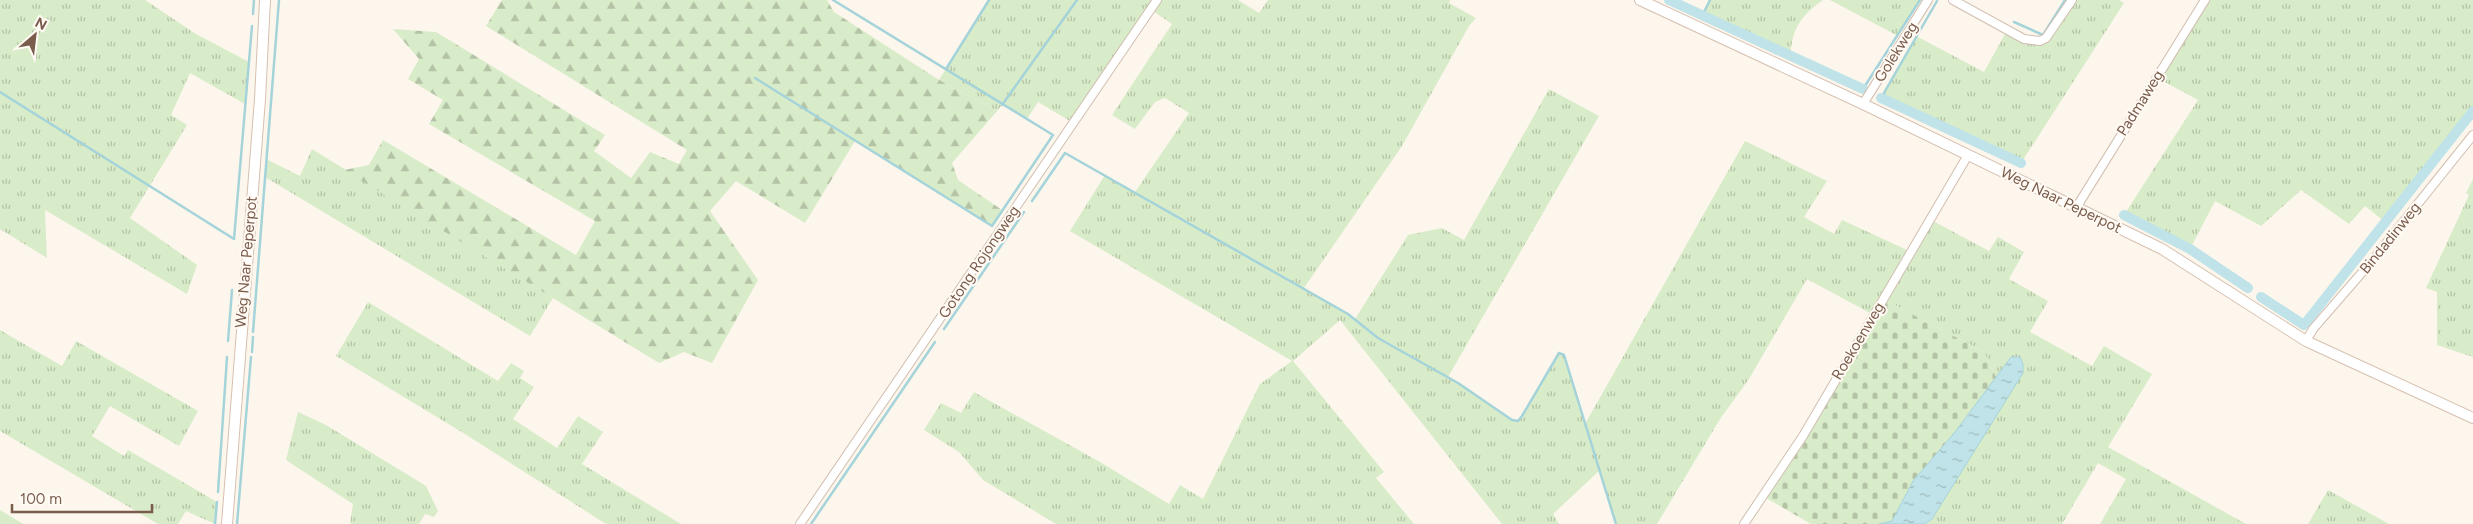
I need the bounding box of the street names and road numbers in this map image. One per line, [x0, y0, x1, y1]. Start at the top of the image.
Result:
street label: Golekweg [1870, 19, 1922, 85]
street label: Padmaweg [2113, 67, 2167, 139]
street label: Weg Naar Peperpot [1998, 163, 2125, 237]
street label: Weg Naar Peperpot [231, 195, 261, 329]
street label: Bindadinweg [2356, 199, 2424, 277]
street label: Gotong Rojongweg [935, 202, 1023, 322]
street label: Roekoenweg [1828, 299, 1888, 383]

